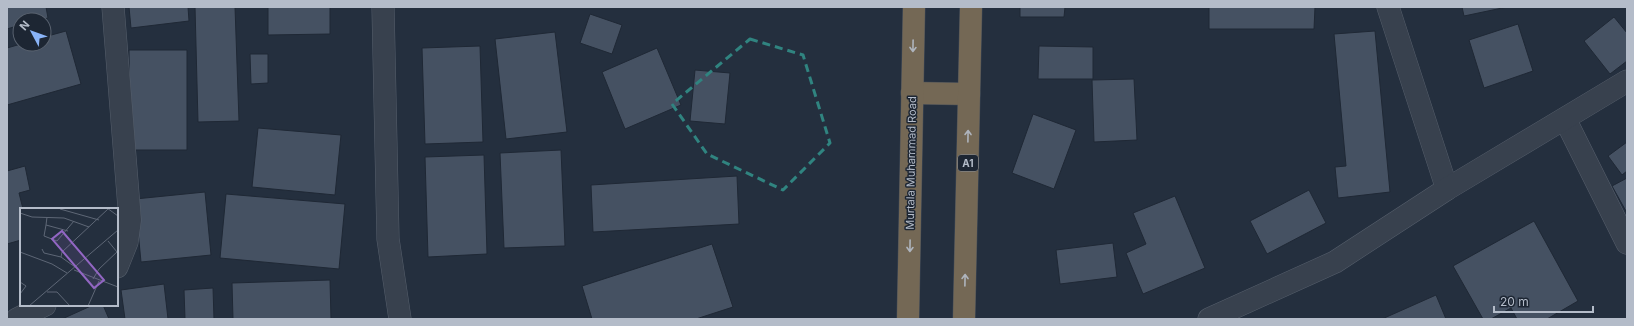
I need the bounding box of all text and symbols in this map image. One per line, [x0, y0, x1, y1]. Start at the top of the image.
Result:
north arrow [12, 12, 52, 52]
text: N [16, 18, 32, 33]
one-way arrow [909, 39, 917, 52]
street label: Murtala Muhammad Road [903, 96, 919, 230]
one-way arrow [964, 130, 972, 143]
road number: A1 [958, 155, 978, 171]
inset map [20, 208, 118, 306]
one-way arrow [906, 239, 914, 252]
one-way arrow [961, 274, 969, 287]
scale bar [1494, 288, 1593, 314]
text: 20 m [1500, 294, 1529, 309]

